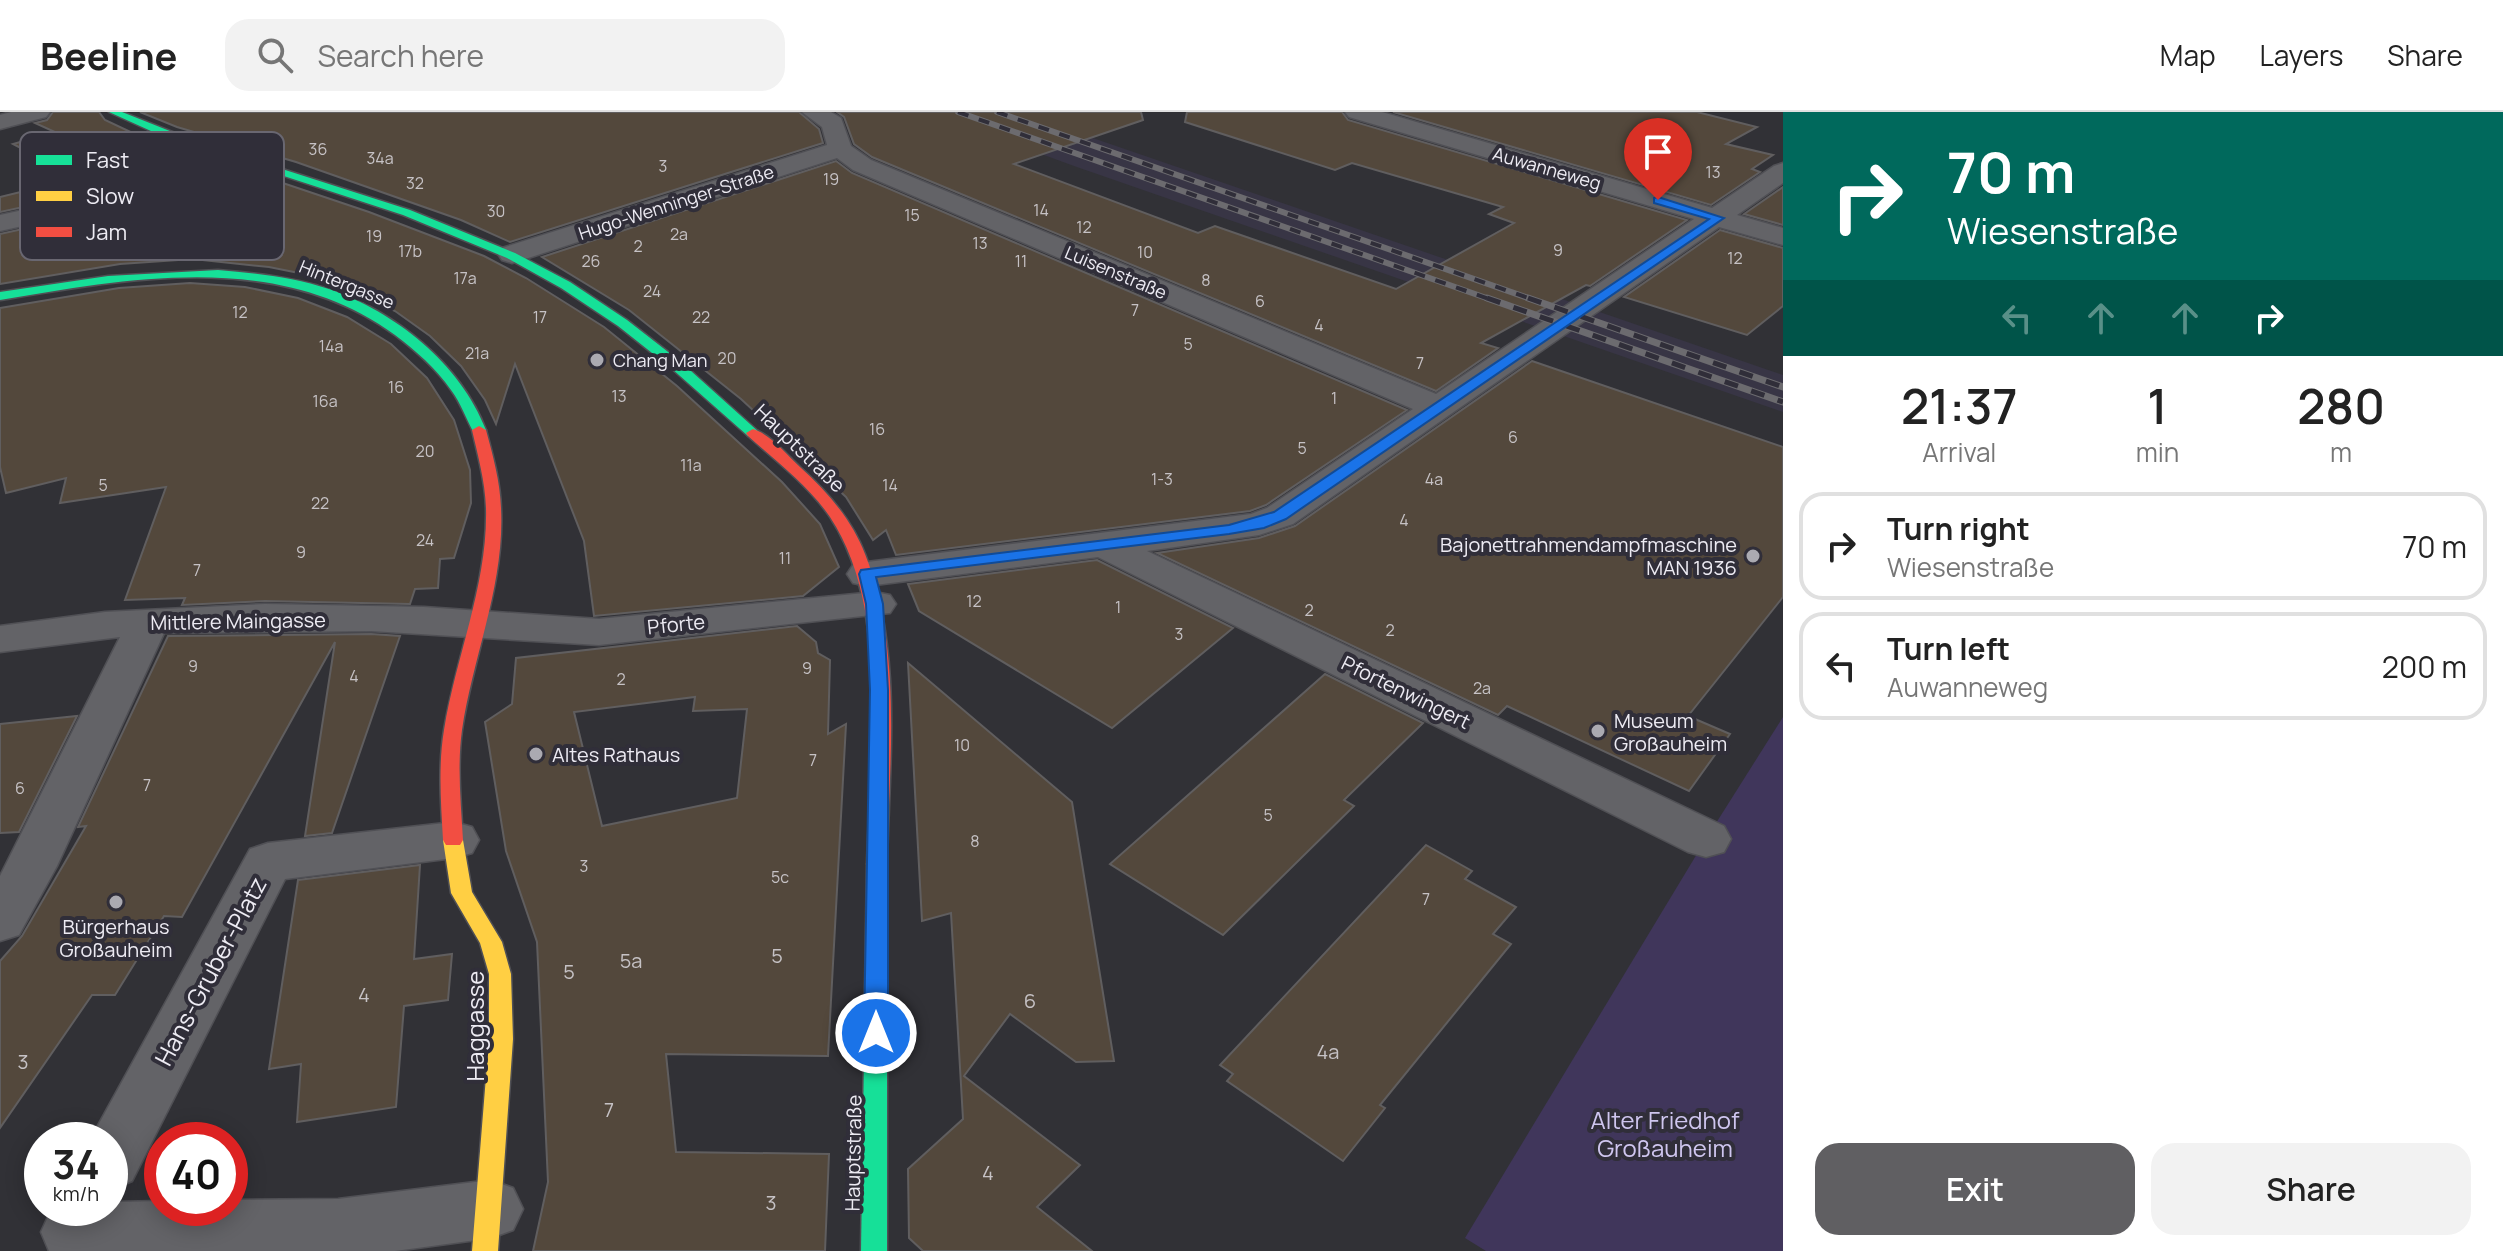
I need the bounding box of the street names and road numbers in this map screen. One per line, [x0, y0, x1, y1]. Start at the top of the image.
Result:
street label: Auwanneweg [1490, 141, 1604, 195]
street label: Hugo-Wenninger-Straße [575, 159, 777, 245]
street label: Luisenstraße [1061, 240, 1171, 304]
street label: Hintergasse [296, 254, 398, 314]
street label: Hauptstraße [749, 398, 851, 498]
street label: Mittlere Maingasse [150, 606, 326, 636]
street label: Pforte [646, 608, 706, 640]
street label: Pfortenwingert [1337, 649, 1475, 735]
street label: Hans-Gruber-Platz [146, 871, 274, 1071]
street label: Haggasse [458, 971, 491, 1081]
street label: Hauptstraße [838, 1094, 868, 1212]

